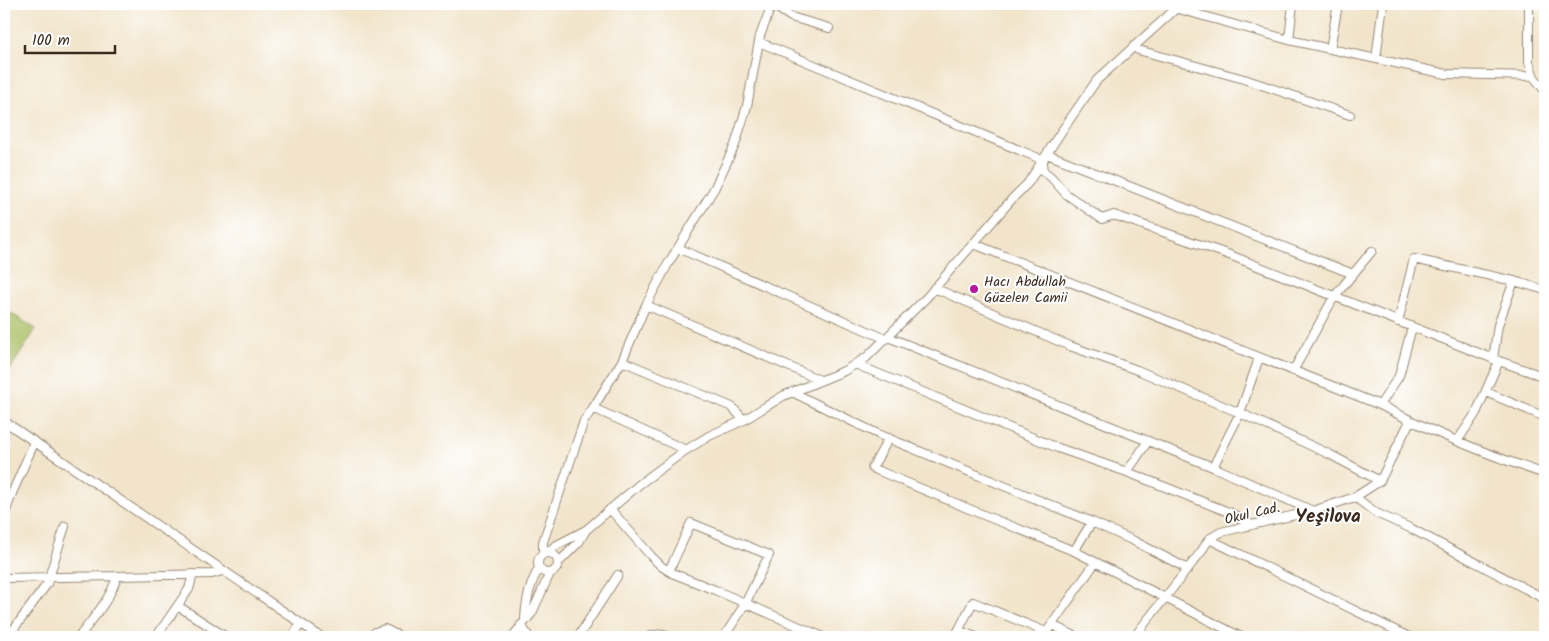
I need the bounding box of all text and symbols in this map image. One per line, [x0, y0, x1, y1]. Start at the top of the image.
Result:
scale bar [25, 22, 115, 54]
text: 100 m [32, 29, 70, 53]
place label: Hacı Abdullah Güzelen Camii [984, 271, 1068, 309]
marker: Hacı Abdullah Güzelen Camii [968, 283, 980, 295]
street label: Okul Cad. [1222, 497, 1282, 531]
district label: Yeşilova [1295, 502, 1361, 532]

